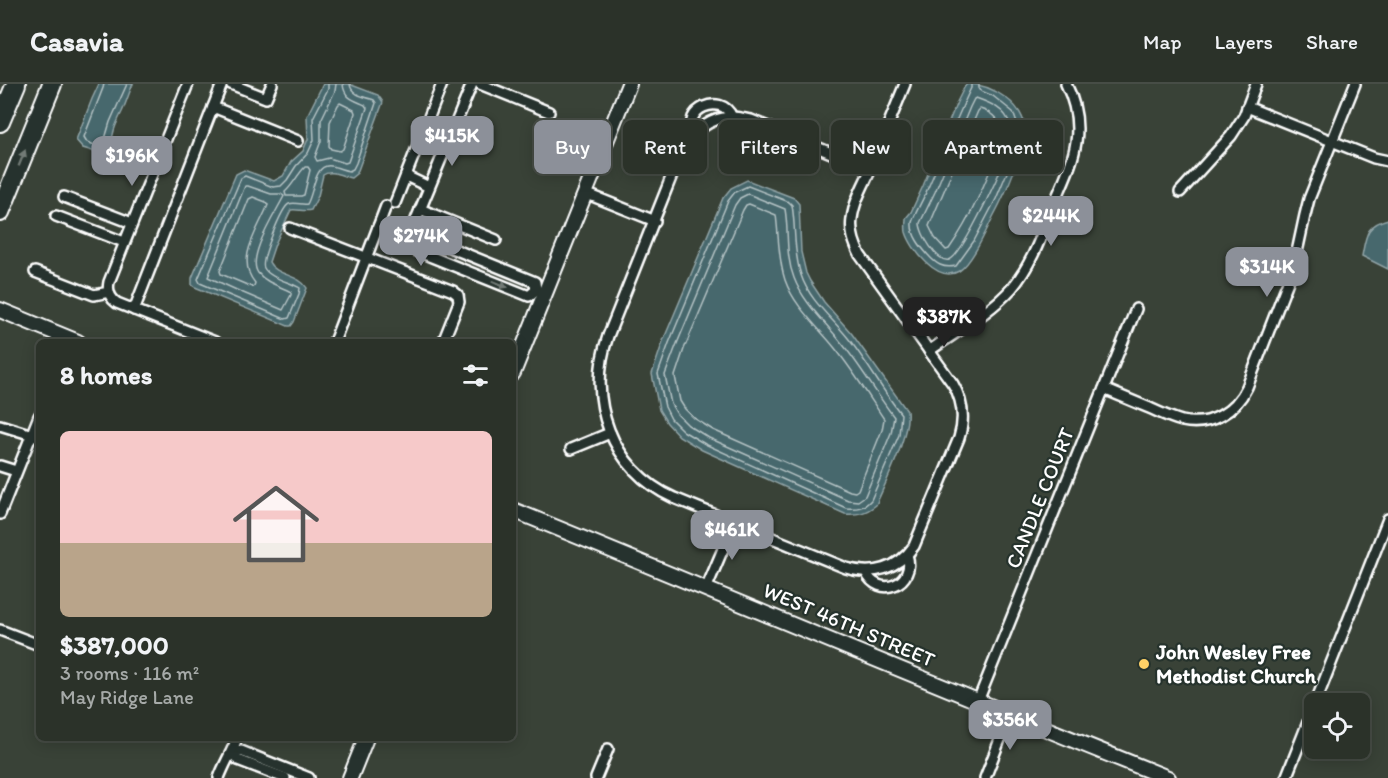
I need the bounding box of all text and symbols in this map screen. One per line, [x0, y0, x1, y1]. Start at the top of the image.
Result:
text: Casavia [30, 24, 124, 58]
text: Map [1143, 29, 1182, 54]
text: Layers [1215, 29, 1273, 54]
text: Share [1306, 29, 1358, 54]
pin: $415K [410, 116, 494, 167]
chip: Buy [534, 120, 611, 174]
chip: Rent [623, 120, 707, 174]
chip: Filters [719, 120, 819, 174]
chip: New [831, 120, 911, 174]
chip: Apartment [923, 120, 1063, 174]
text: $415K [425, 123, 479, 147]
pin: $196K [90, 136, 174, 187]
text: $196K [105, 143, 159, 167]
one-way arrow [17, 148, 27, 166]
pin: $244K [1009, 196, 1093, 247]
text: $244K [1022, 203, 1080, 227]
pin: $274K [379, 216, 463, 267]
text: $274K [393, 223, 449, 247]
pin: $314K [1225, 247, 1309, 298]
text: $314K [1239, 254, 1295, 278]
one-way arrow [491, 279, 509, 289]
pin: $387K [902, 297, 986, 348]
text: $387K [917, 304, 971, 328]
text: 8 homes [60, 359, 152, 391]
icon: filters [459, 359, 492, 392]
street label: CANDLE COURT [1000, 424, 1079, 572]
icon: home [222, 470, 330, 578]
pin: $461K [690, 510, 774, 561]
text: $461K [705, 517, 759, 541]
street label: WEST 46TH STREET [759, 577, 939, 672]
text: $387,000 [60, 629, 169, 661]
place label: John Wesley Free Methodist Church [1155, 639, 1317, 688]
marker: John Wesley Free Methodist Church [1137, 657, 1151, 671]
text: 3 rooms · 116 m² [60, 661, 199, 685]
text: May Ridge Lane [60, 685, 194, 709]
map controls [1304, 693, 1370, 759]
button: locate [1304, 693, 1370, 759]
pin: $356K [968, 700, 1052, 751]
text: $356K [983, 707, 1037, 731]

